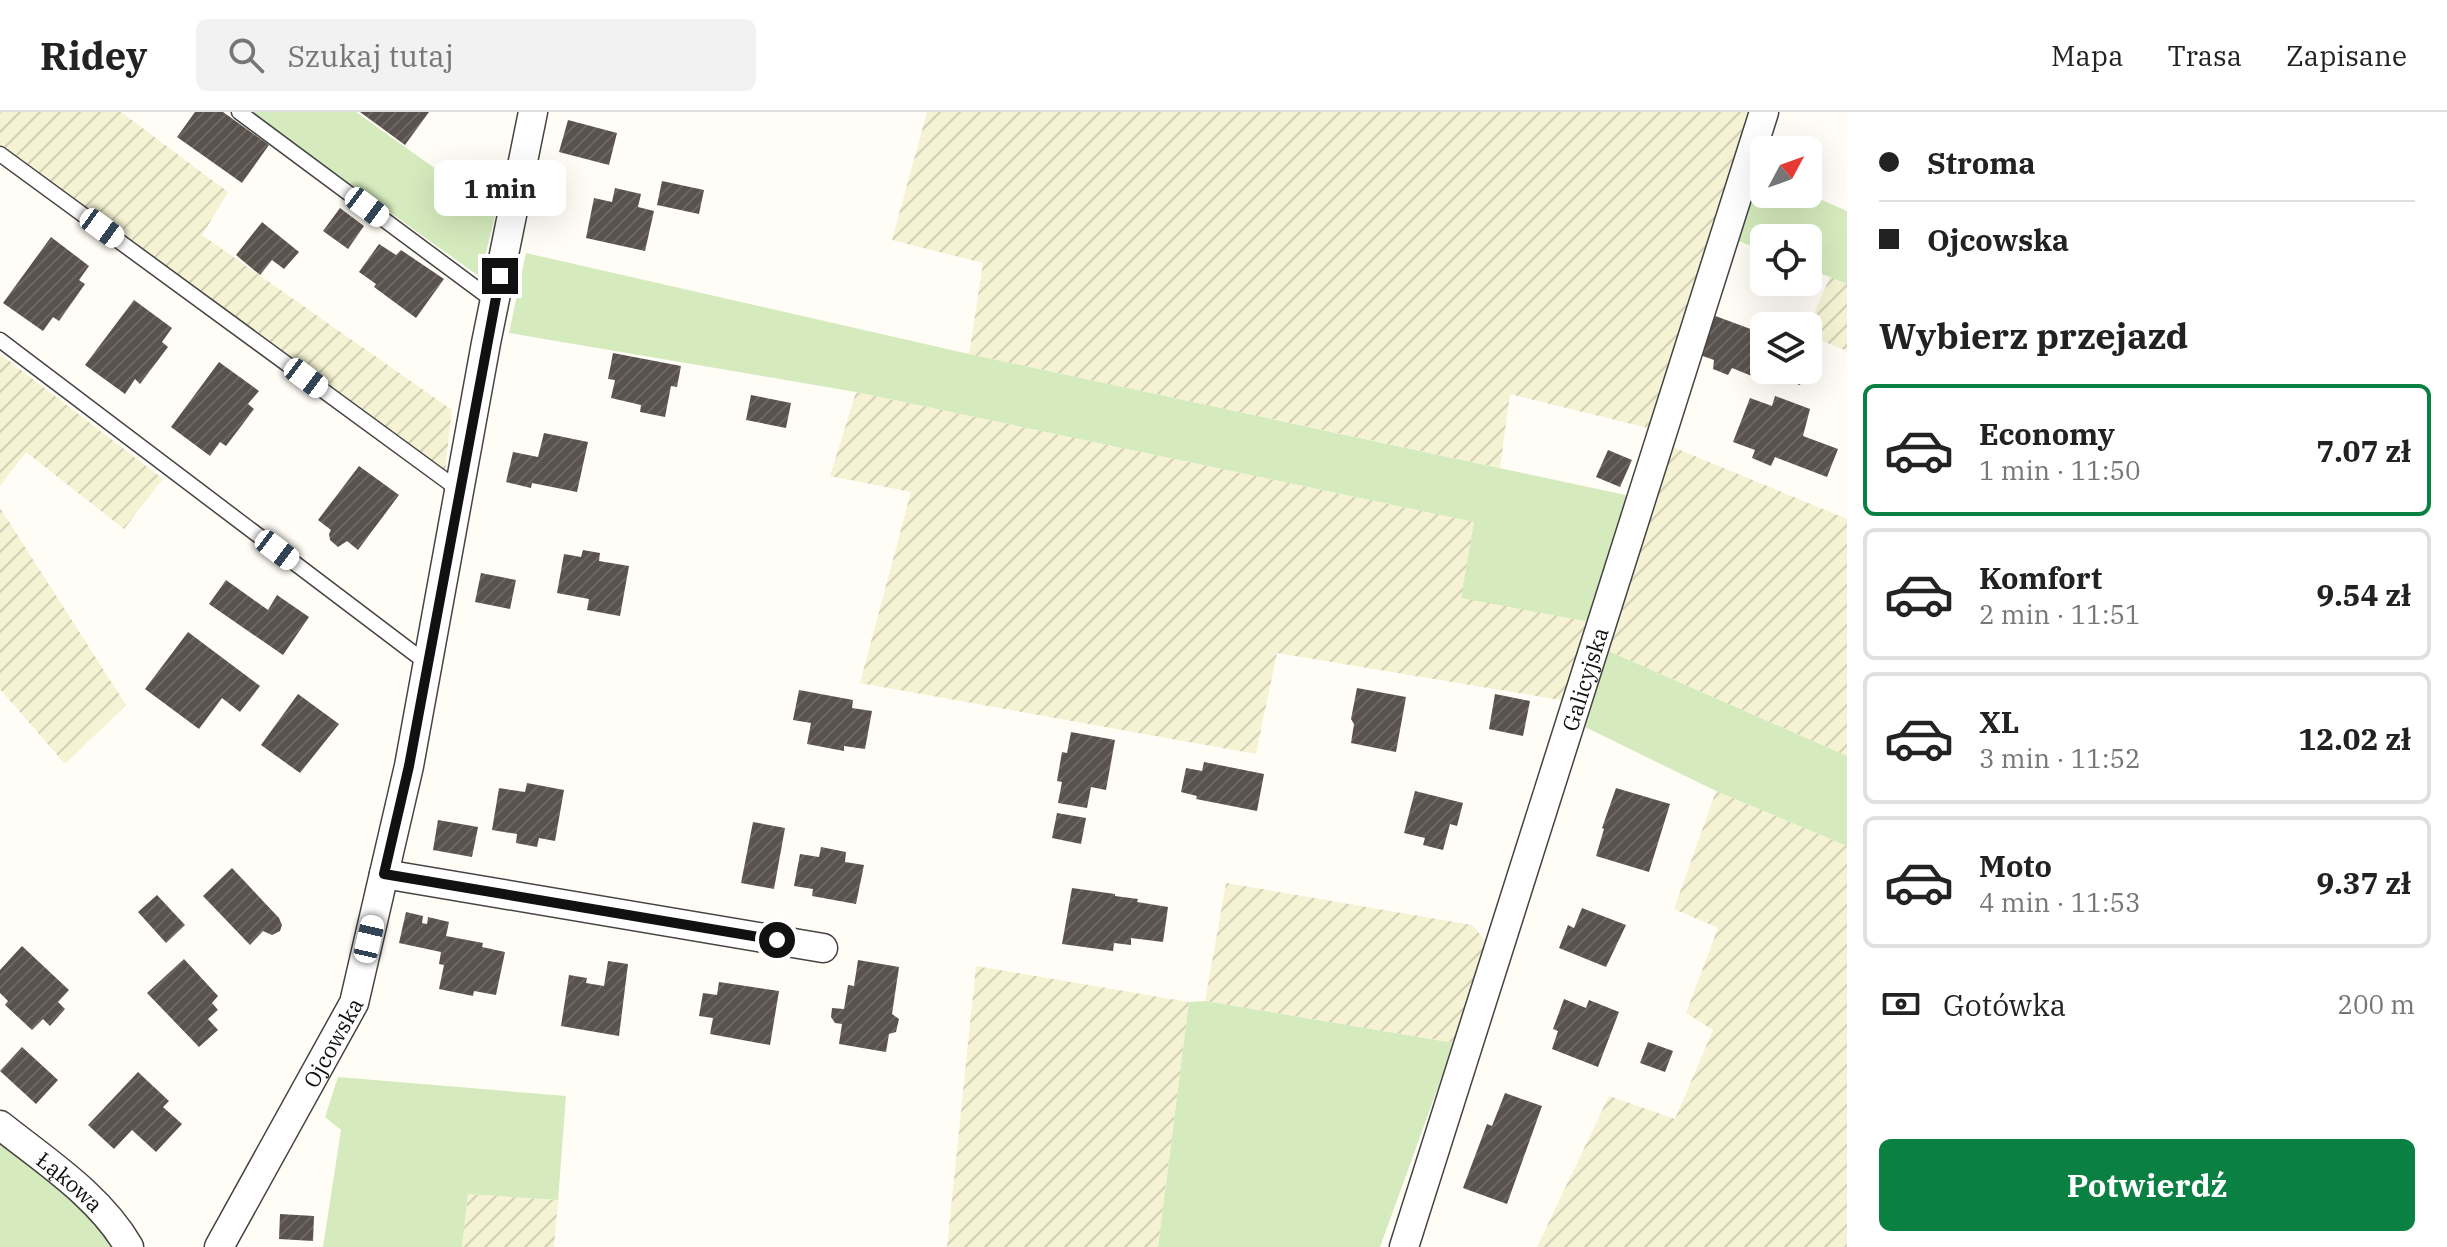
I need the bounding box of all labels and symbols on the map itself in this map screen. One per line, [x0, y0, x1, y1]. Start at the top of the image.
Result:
north arrow [1750, 136, 1822, 208]
callout: 1 min [434, 160, 566, 216]
car [341, 183, 393, 231]
car [76, 204, 128, 252]
route end [482, 258, 518, 294]
car [280, 354, 332, 402]
car [251, 526, 303, 574]
street label: Galicyjska [1554, 623, 1614, 734]
car [352, 913, 386, 965]
route start [759, 922, 795, 958]
street label: Ojcowska [296, 992, 369, 1092]
street label: Łąkowa [31, 1144, 110, 1218]

